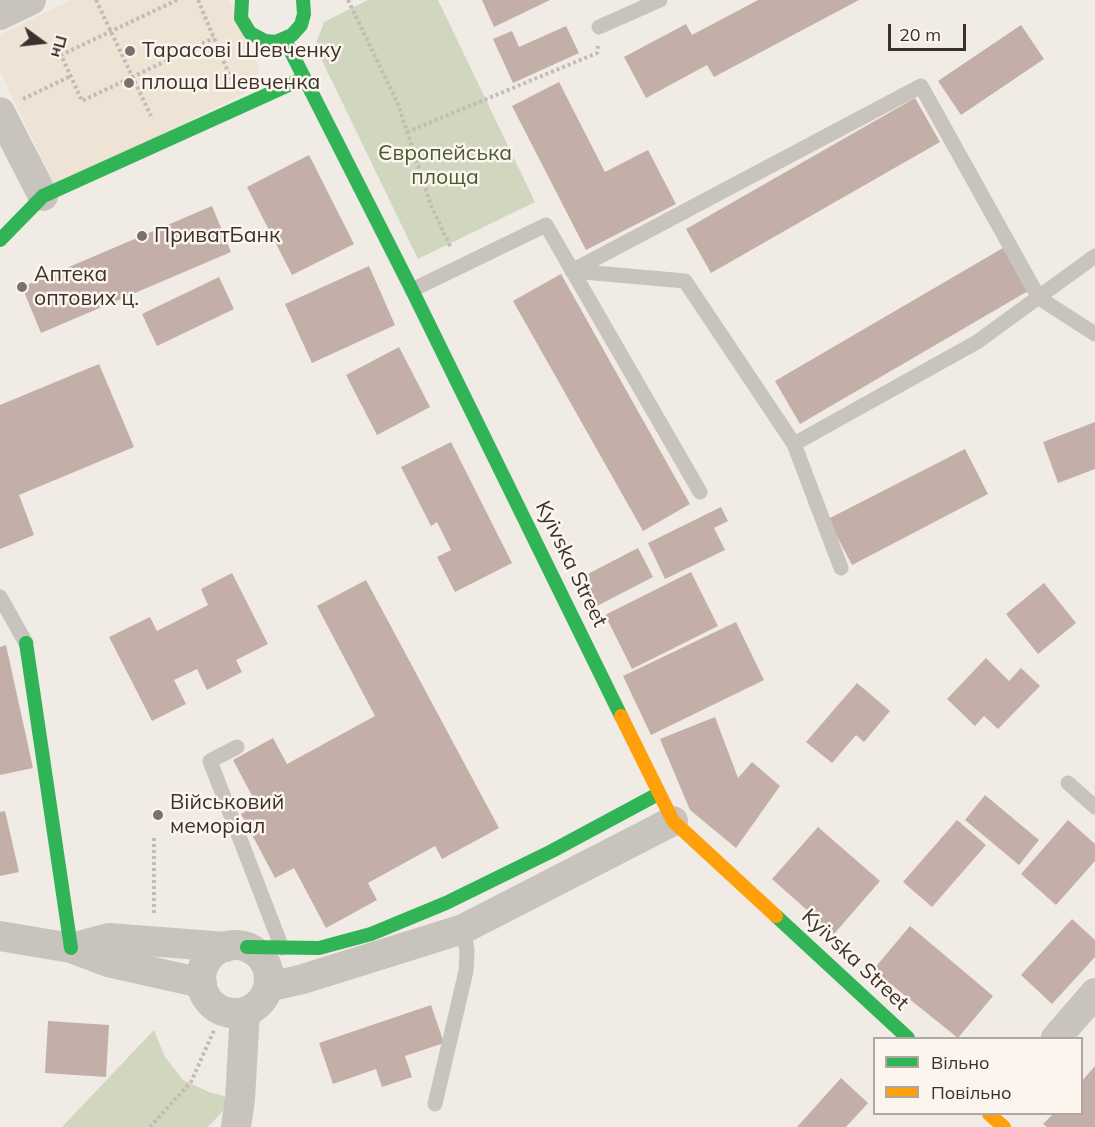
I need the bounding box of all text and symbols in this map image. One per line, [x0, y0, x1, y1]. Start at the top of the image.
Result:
north arrow [12, 12, 72, 72]
scale bar [891, 12, 969, 50]
text: 20 m [899, 23, 941, 46]
text: Пн [47, 33, 72, 60]
place label: Тарасові Шевченку [142, 38, 342, 64]
marker: Тарасові Шевченку [123, 44, 137, 58]
place label: площа Шевченка [141, 70, 320, 96]
marker: площа Шевченка [122, 76, 136, 90]
park label: Європейська площа [378, 141, 512, 191]
place label: ПриватБанк [154, 223, 280, 249]
marker: ПриватБанк [135, 229, 149, 243]
place label: Аптека оптових ц. [34, 262, 139, 312]
marker: Аптека оптових ц. [15, 280, 29, 294]
street label: Kyivska Street [530, 497, 612, 631]
place label: Військовий меморіал [170, 790, 284, 840]
marker: Військовий меморіал [151, 808, 165, 822]
street label: Kyivska Street [796, 904, 914, 1016]
legend [873, 1037, 1083, 1115]
text: Вільно [931, 1051, 989, 1074]
text: Повільно [931, 1081, 1011, 1104]

